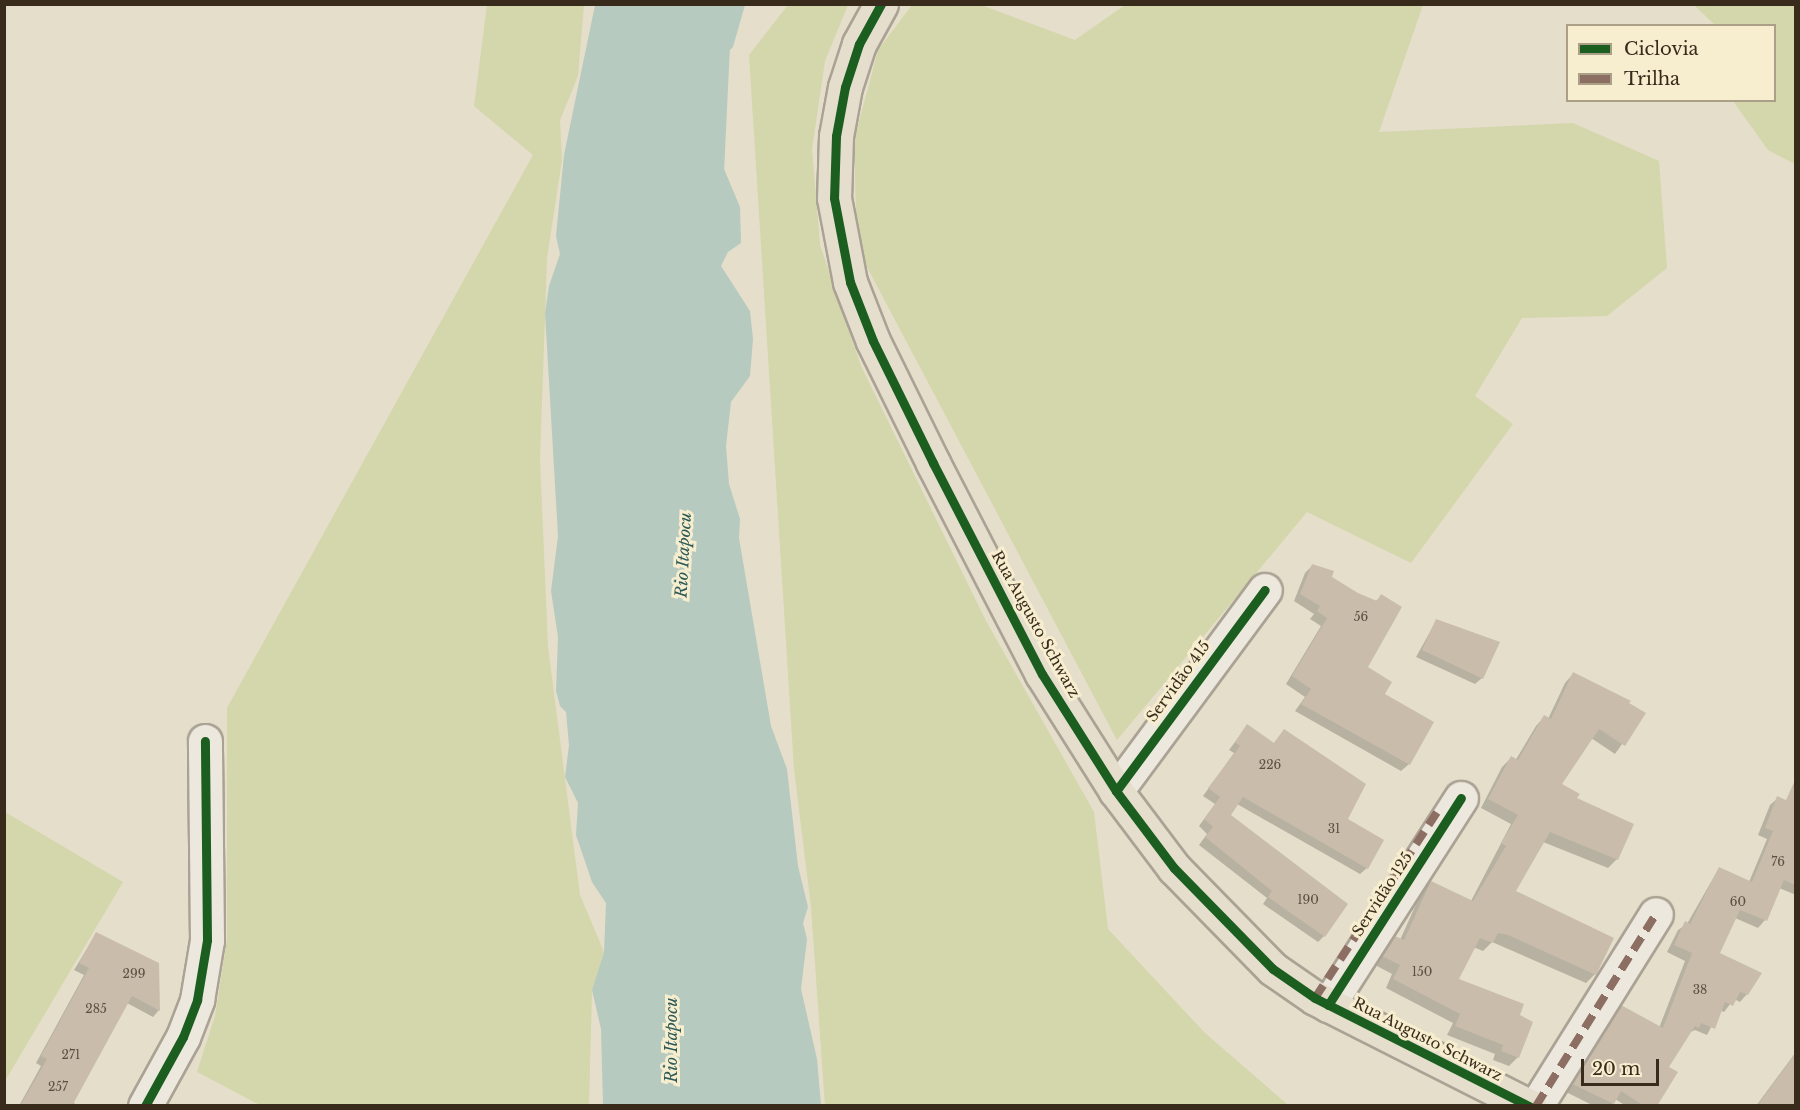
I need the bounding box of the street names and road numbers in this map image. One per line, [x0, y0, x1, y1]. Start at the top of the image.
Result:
street label: Rua Augusto Schwarz [988, 547, 1084, 701]
street label: Servidão 415 [1142, 637, 1214, 725]
street label: Servidão 125 [1348, 849, 1416, 939]
street label: Rua Augusto Schwarz [1350, 993, 1506, 1085]

